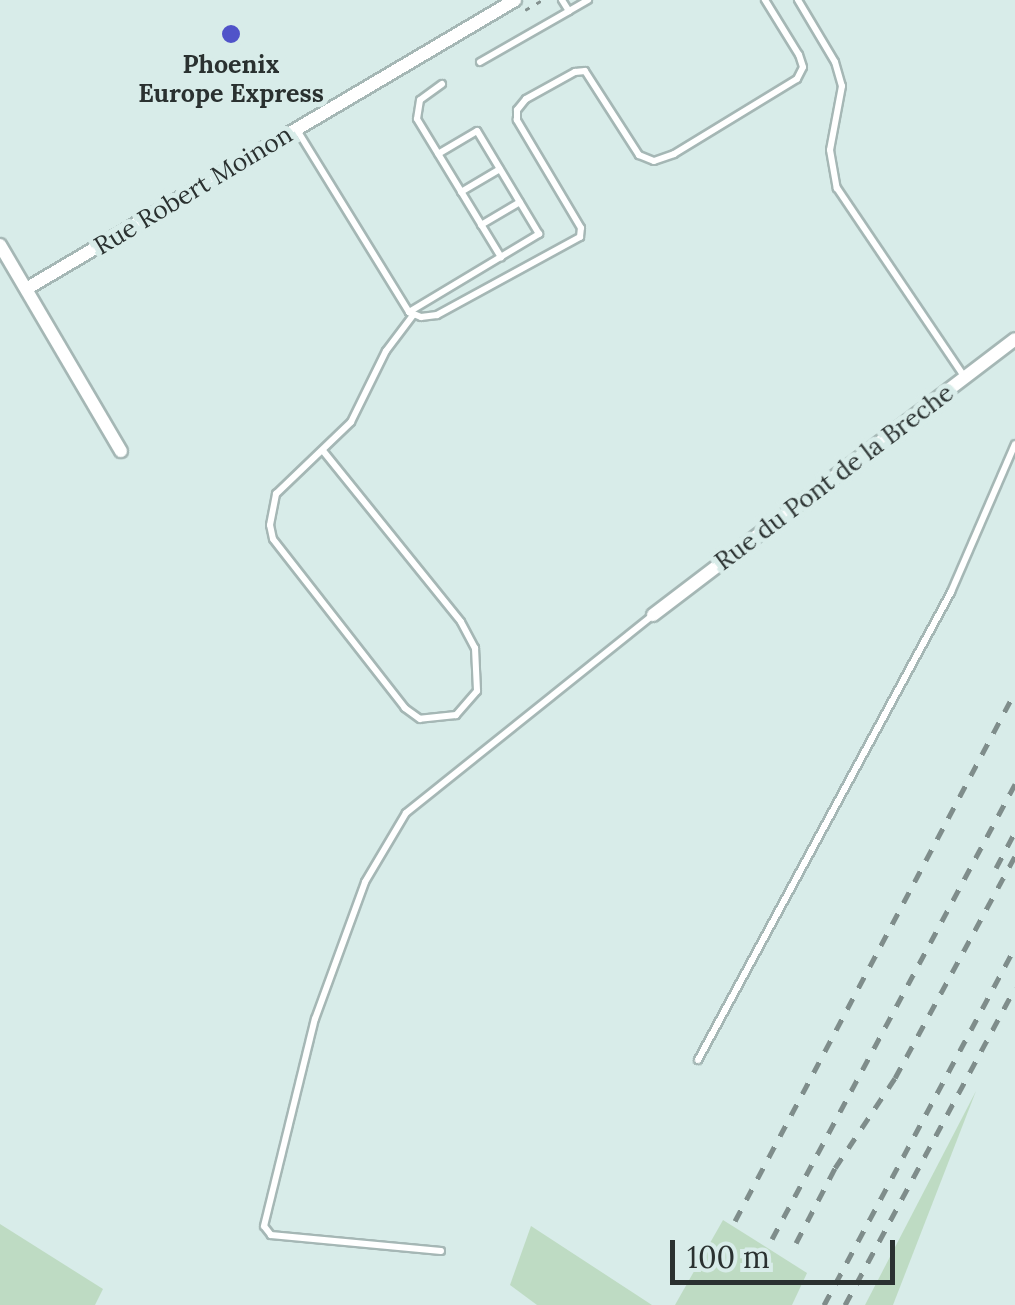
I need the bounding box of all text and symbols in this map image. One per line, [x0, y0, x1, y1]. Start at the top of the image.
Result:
marker: Phoenix Europe Express [220, 23, 242, 45]
place label: Phoenix Europe Express [138, 50, 324, 109]
street label: Rue Robert Moinon [89, 119, 297, 261]
street label: Rue du Pont de la Breche [709, 378, 959, 576]
scale bar [675, 1220, 900, 1282]
text: 100 m [687, 1238, 770, 1276]

